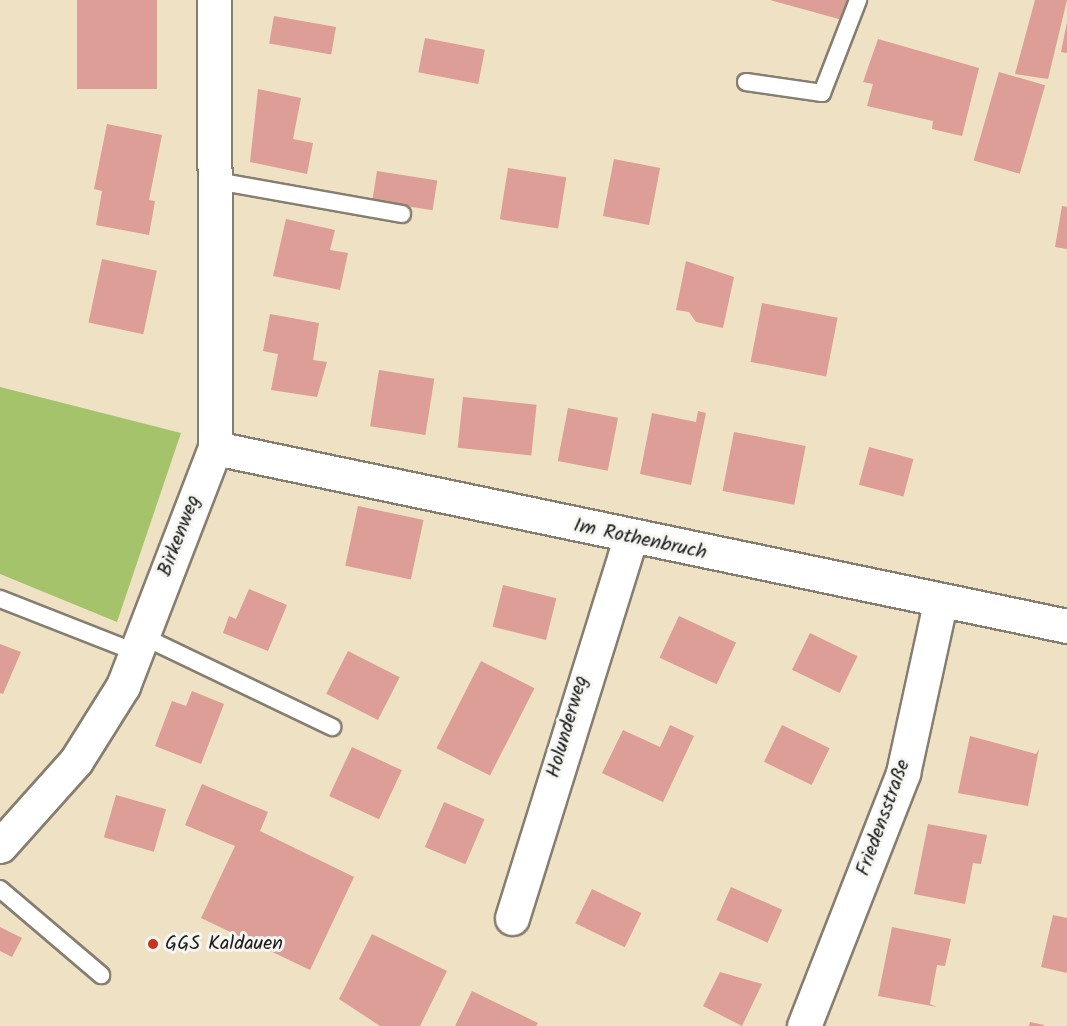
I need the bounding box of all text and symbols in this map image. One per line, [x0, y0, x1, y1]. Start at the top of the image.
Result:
street label: Birkenweg [154, 492, 206, 580]
street label: Im Rothenbruch [571, 514, 709, 566]
street label: Holunderweg [542, 673, 594, 781]
street label: Friedensstraße [852, 757, 916, 879]
place label: GGS Kaldauen [165, 932, 283, 956]
marker: GGS Kaldauen [146, 937, 160, 951]

